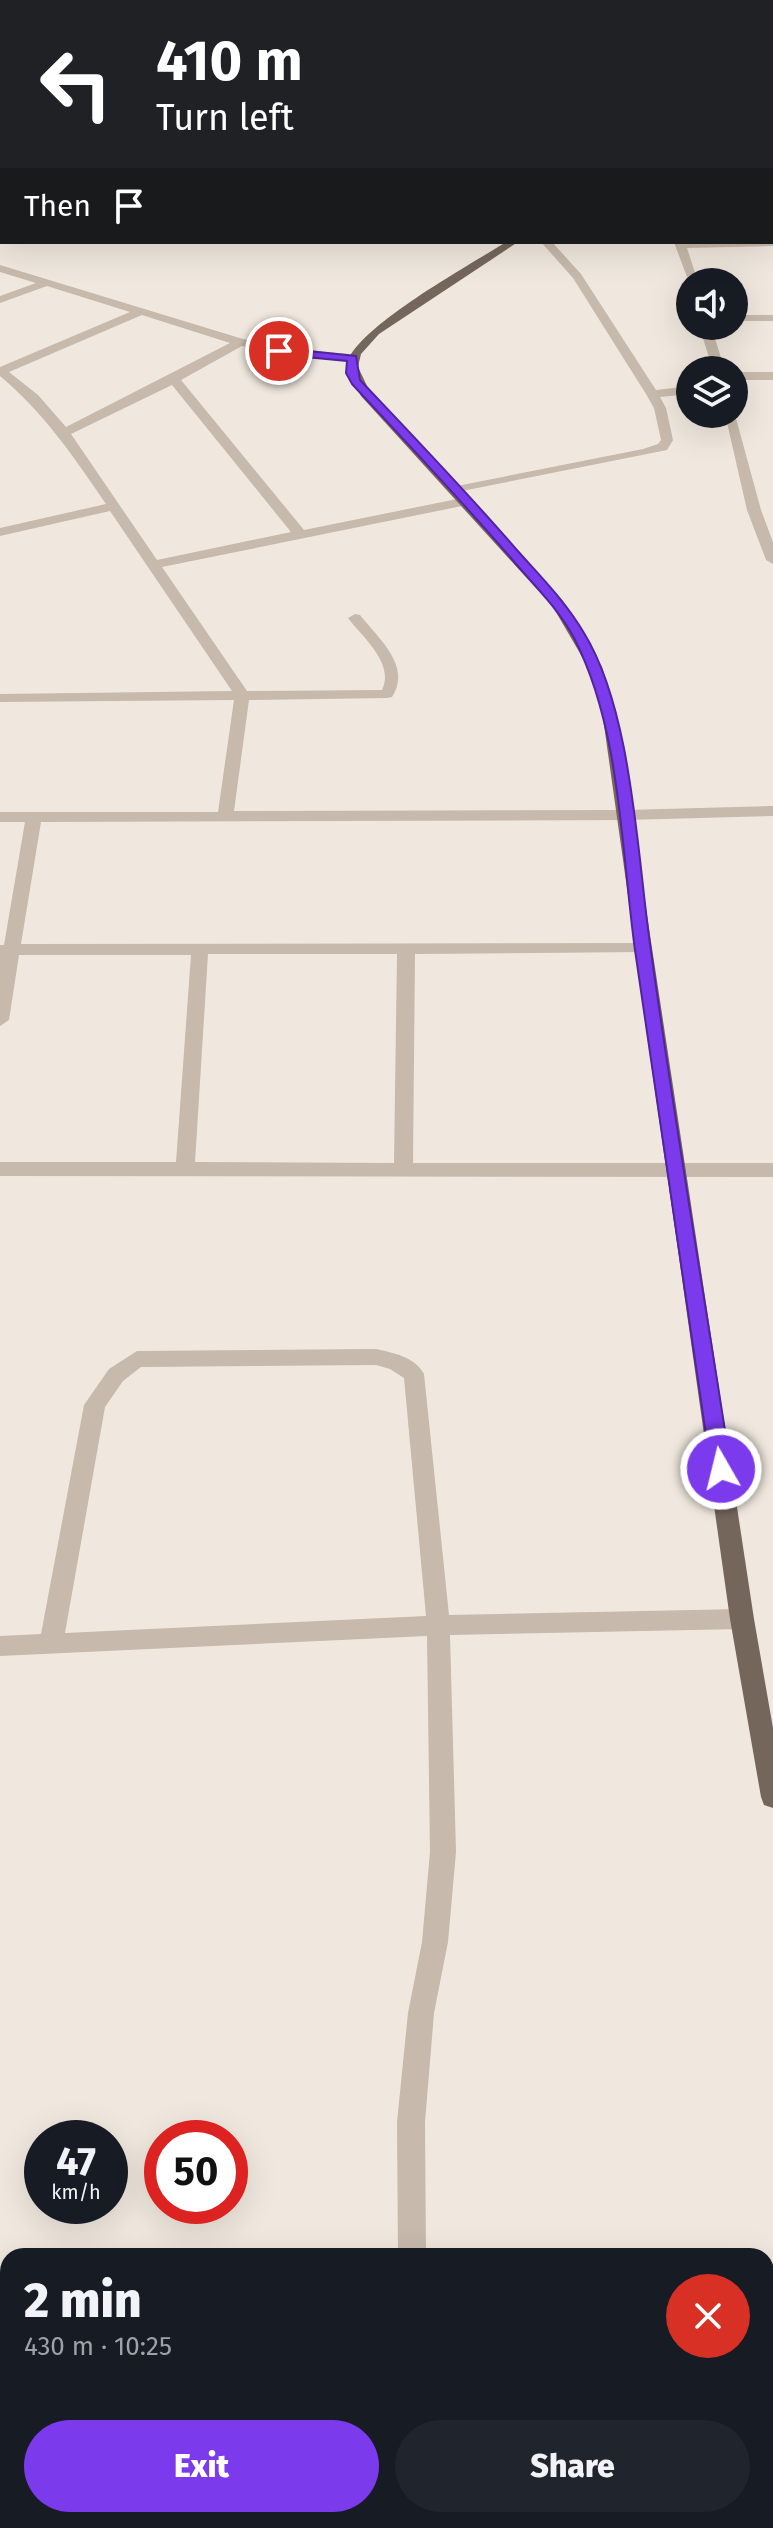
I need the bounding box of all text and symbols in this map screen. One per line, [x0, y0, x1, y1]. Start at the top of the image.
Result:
text: 410 m [156, 28, 303, 95]
icon: left [24, 32, 128, 136]
text: Turn left [156, 96, 294, 140]
icon: arrive [107, 184, 151, 228]
text: Then [24, 188, 91, 224]
map controls [676, 268, 748, 428]
button: sound [676, 268, 748, 340]
pin [245, 317, 313, 385]
icon: arrive [257, 329, 301, 373]
button: layers [676, 356, 748, 428]
position arrow [679, 1427, 763, 1511]
speed limit sign: 50 [144, 2120, 248, 2224]
text: 47 [56, 2138, 96, 2186]
text: km/h [51, 2180, 101, 2204]
text: 2 min [24, 2272, 142, 2330]
button: close [666, 2274, 750, 2358]
text: 430 m · 10:25 [24, 2331, 172, 2362]
button: Exit [24, 2420, 379, 2512]
button: Share [395, 2420, 750, 2512]

